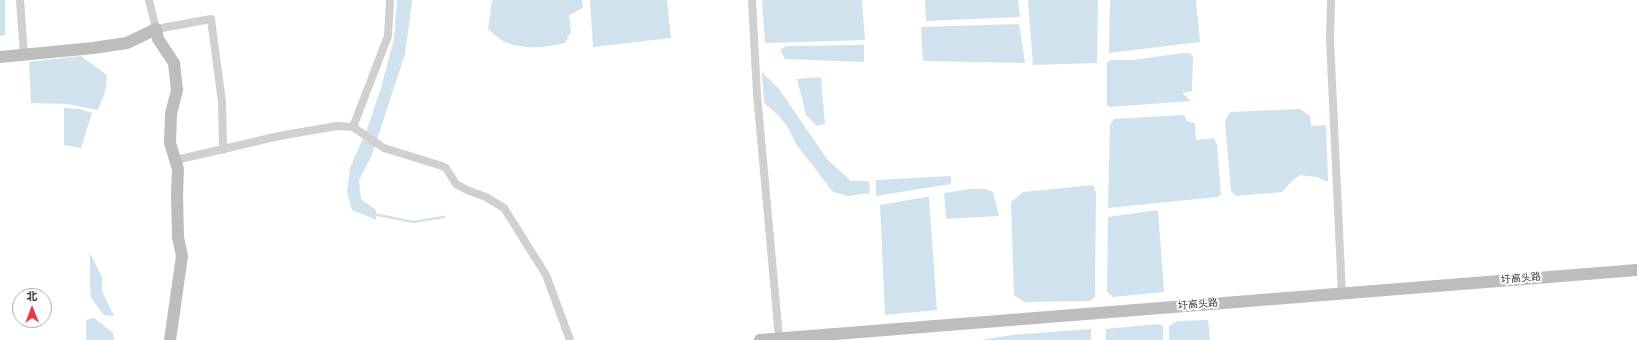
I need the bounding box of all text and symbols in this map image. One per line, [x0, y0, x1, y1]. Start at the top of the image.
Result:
street label: 圩高头路 [1501, 271, 1541, 287]
north arrow [12, 288, 52, 328]
text: 北 [26, 289, 37, 304]
street label: 圩高头路 [1178, 297, 1218, 313]

